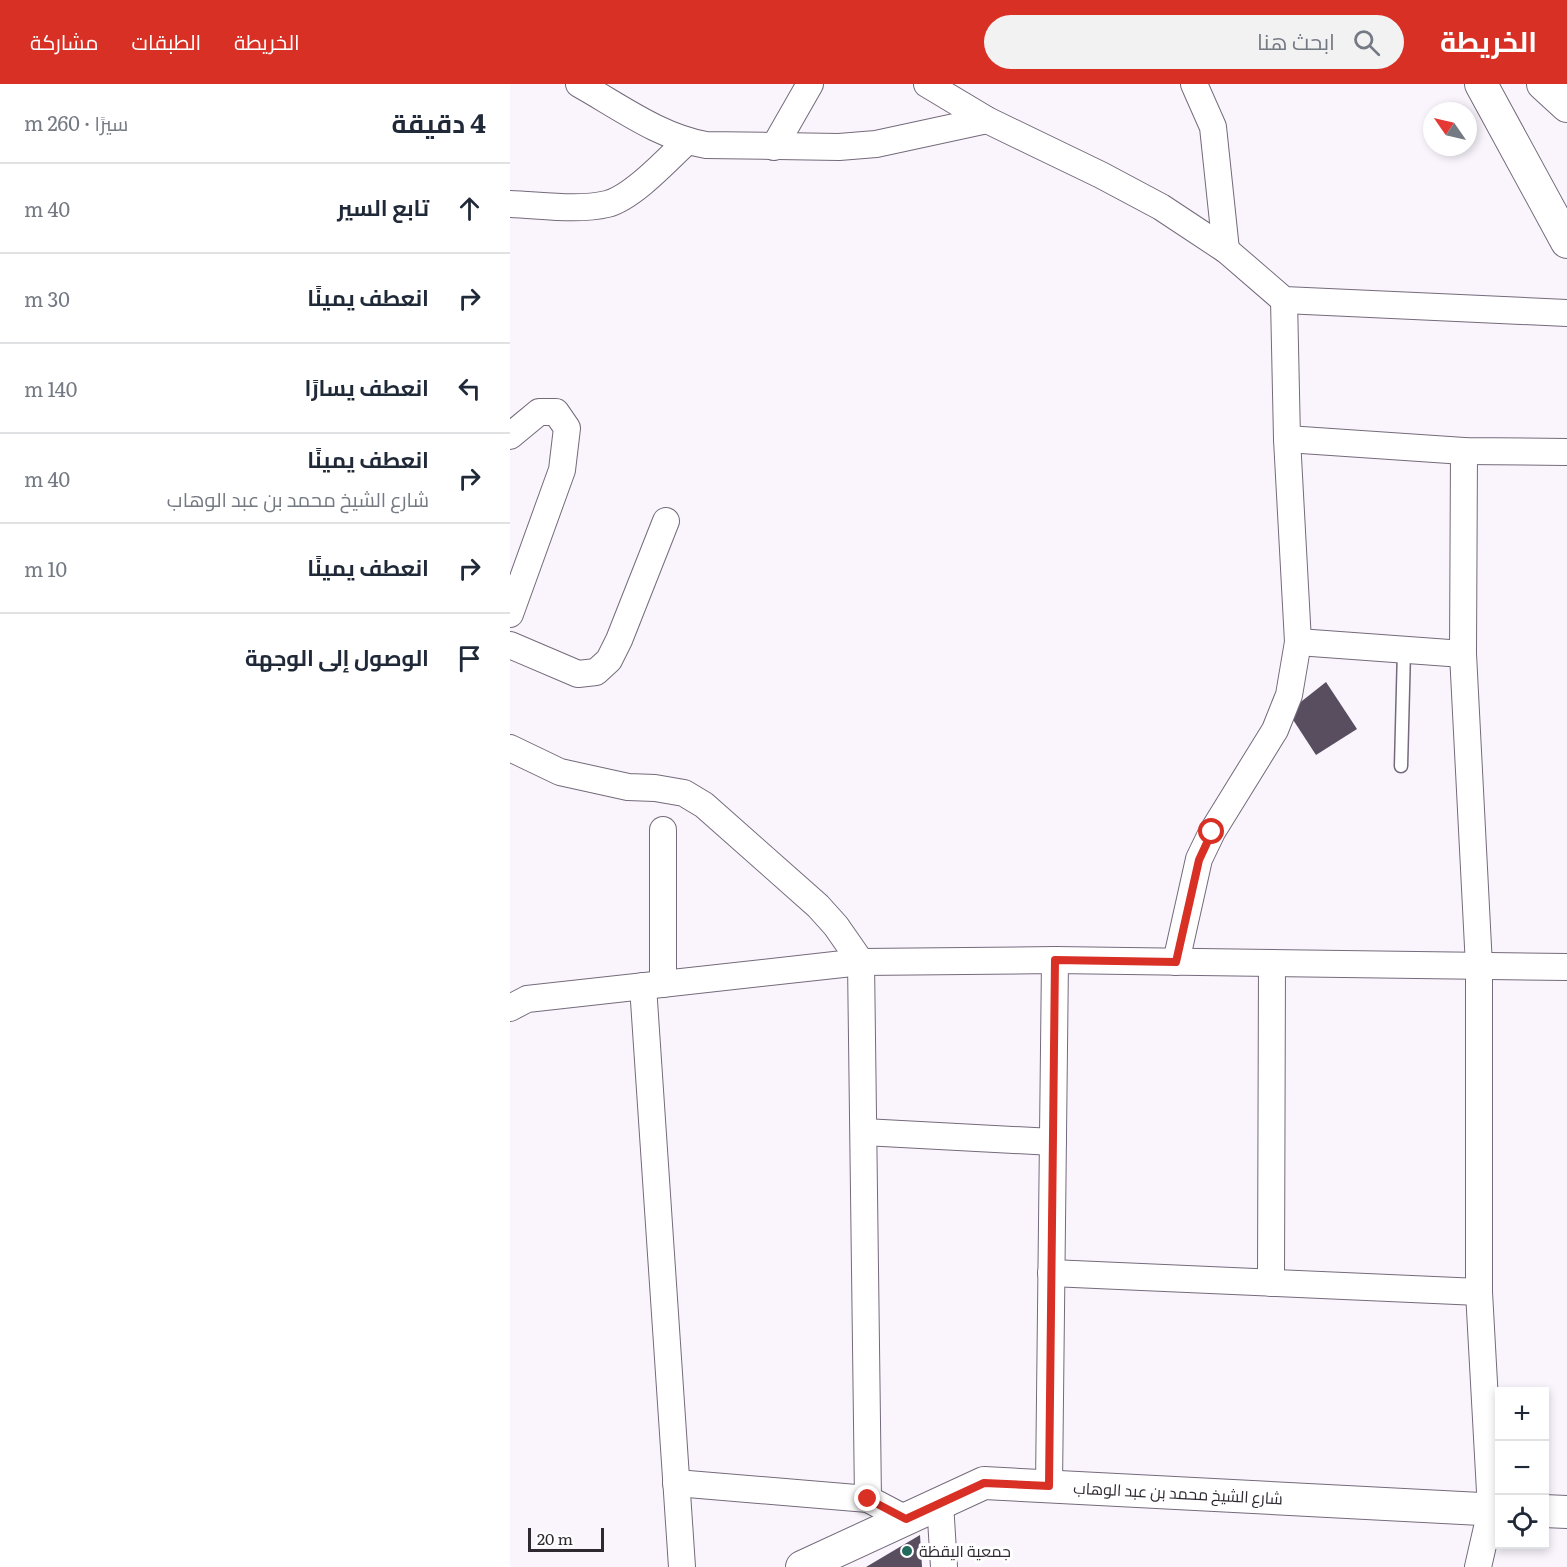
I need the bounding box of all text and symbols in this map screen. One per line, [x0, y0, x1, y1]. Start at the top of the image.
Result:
search box [984, 15, 1404, 69]
text: الخريطة [1440, 19, 1537, 61]
text: ابحث هنا [1257, 24, 1335, 57]
text: مشاركة [30, 25, 99, 56]
text: الطبقات [132, 25, 201, 56]
text: الخريطة [234, 25, 300, 56]
icon: search [1350, 26, 1383, 59]
text: 4 دقيقة [392, 102, 486, 141]
north arrow [1423, 102, 1477, 156]
text: سيرًا · 260 m [24, 107, 128, 137]
text: تابع السير [337, 190, 429, 223]
icon: ahead [453, 192, 486, 225]
text: 40 m [24, 193, 70, 223]
text: انعطف يمينًا [307, 280, 429, 313]
icon: right [453, 282, 486, 315]
text: 30 m [24, 283, 70, 313]
text: انعطف يسارًا [305, 370, 429, 403]
icon: left [453, 372, 486, 405]
text: 140 m [24, 373, 77, 403]
text: انعطف يمينًا [307, 442, 429, 475]
icon: right [453, 462, 486, 495]
text: 40 m [24, 463, 70, 493]
text: شارع الشيخ محمد بن عبد الوهاب [167, 483, 429, 513]
text: انعطف يمينًا [307, 550, 429, 583]
icon: right [453, 552, 486, 585]
text: 10 m [24, 553, 67, 583]
text: الوصول إلى الوجهة [245, 640, 429, 673]
icon: arrive [453, 642, 486, 675]
route start [1198, 818, 1224, 844]
map controls [1495, 1387, 1549, 1549]
button: + [1495, 1387, 1549, 1441]
button: − [1495, 1441, 1549, 1495]
street label: شارع الشيخ محمد بن عبد الوهاب [1073, 1475, 1283, 1510]
route end [854, 1485, 880, 1511]
button: locate [1495, 1495, 1549, 1549]
scale bar [528, 1525, 604, 1552]
text: 20 m [537, 1526, 573, 1550]
place label: جمعية اليقظة [919, 1538, 1011, 1562]
marker: جمعية اليقظة [900, 1544, 914, 1558]

